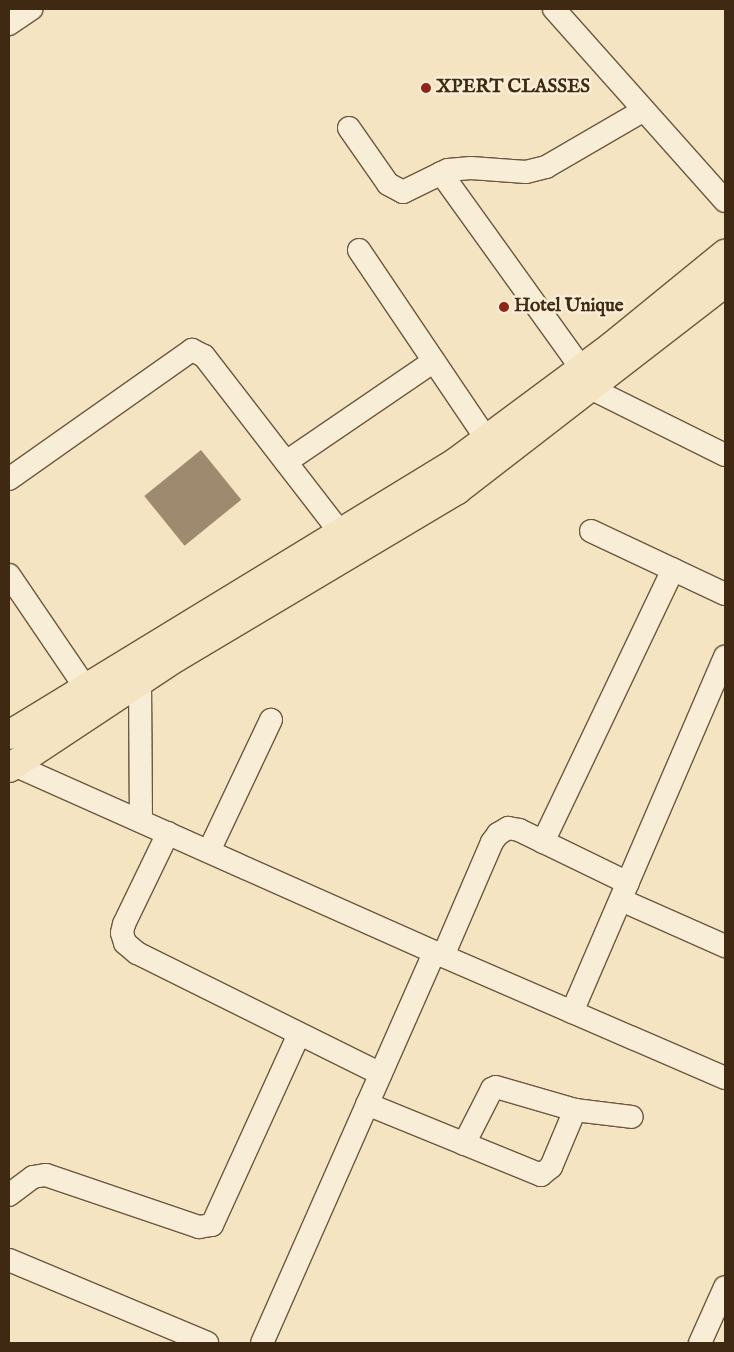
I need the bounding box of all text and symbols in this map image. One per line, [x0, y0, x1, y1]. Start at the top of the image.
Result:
place label: XPERT CLASSES [436, 77, 590, 99]
marker: XPERT CLASSES [420, 82, 432, 94]
place label: Hotel Unique [514, 296, 624, 318]
marker: Hotel Unique [498, 301, 510, 313]

